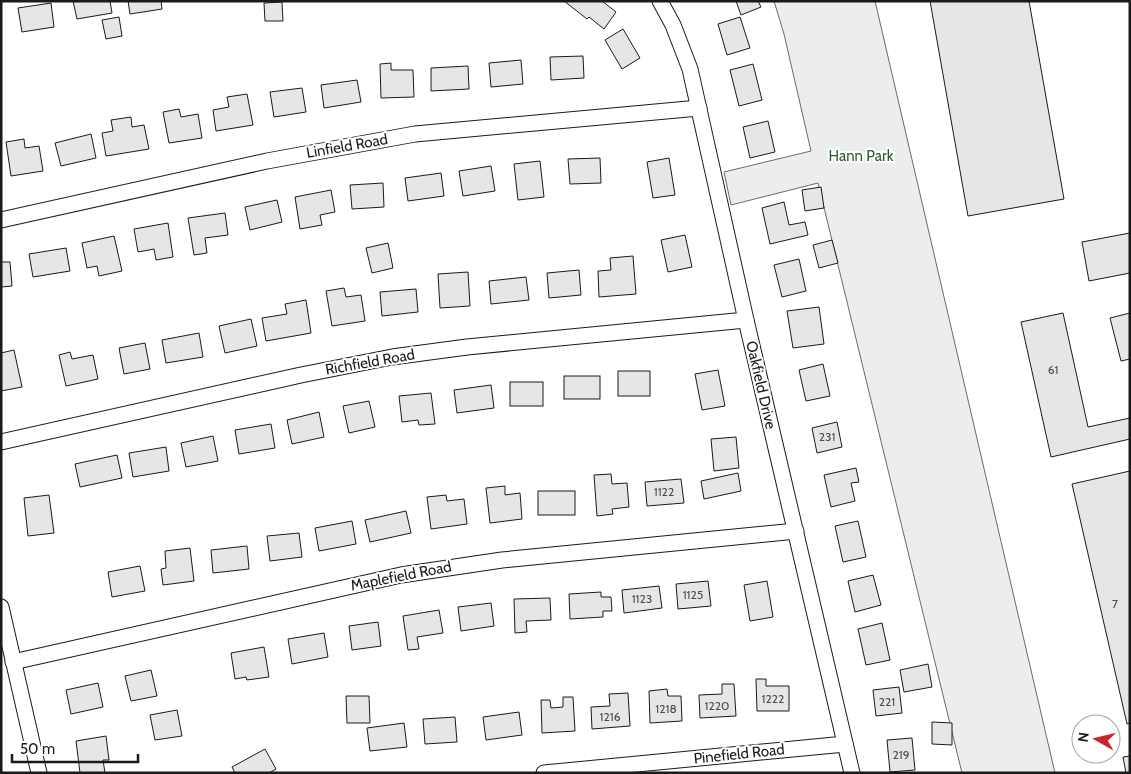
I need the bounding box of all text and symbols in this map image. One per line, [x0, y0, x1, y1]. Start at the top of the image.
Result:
street label: Linfield Road [305, 130, 389, 162]
park label: Hann Park [829, 147, 894, 165]
street label: Oakfield Drive [742, 339, 780, 431]
street label: Richfield Road [324, 345, 416, 379]
house number: 61 [1048, 362, 1058, 377]
house number: 231 [819, 429, 835, 444]
house number: 1122 [654, 484, 674, 499]
street label: Maplefield Road [349, 557, 453, 595]
house number: 1125 [683, 587, 703, 602]
house number: 1123 [632, 591, 652, 606]
house number: 7 [1112, 596, 1118, 611]
house number: 1222 [762, 691, 784, 706]
house number: 221 [879, 694, 895, 709]
house number: 1220 [705, 698, 729, 713]
house number: 1218 [655, 701, 677, 716]
house number: 1216 [600, 709, 621, 724]
north arrow [1071, 714, 1121, 764]
text: N [1074, 731, 1093, 743]
scale bar [12, 732, 139, 764]
text: 50 m [20, 740, 55, 758]
street label: Pinefield Road [693, 740, 785, 768]
house number: 219 [892, 747, 910, 762]

